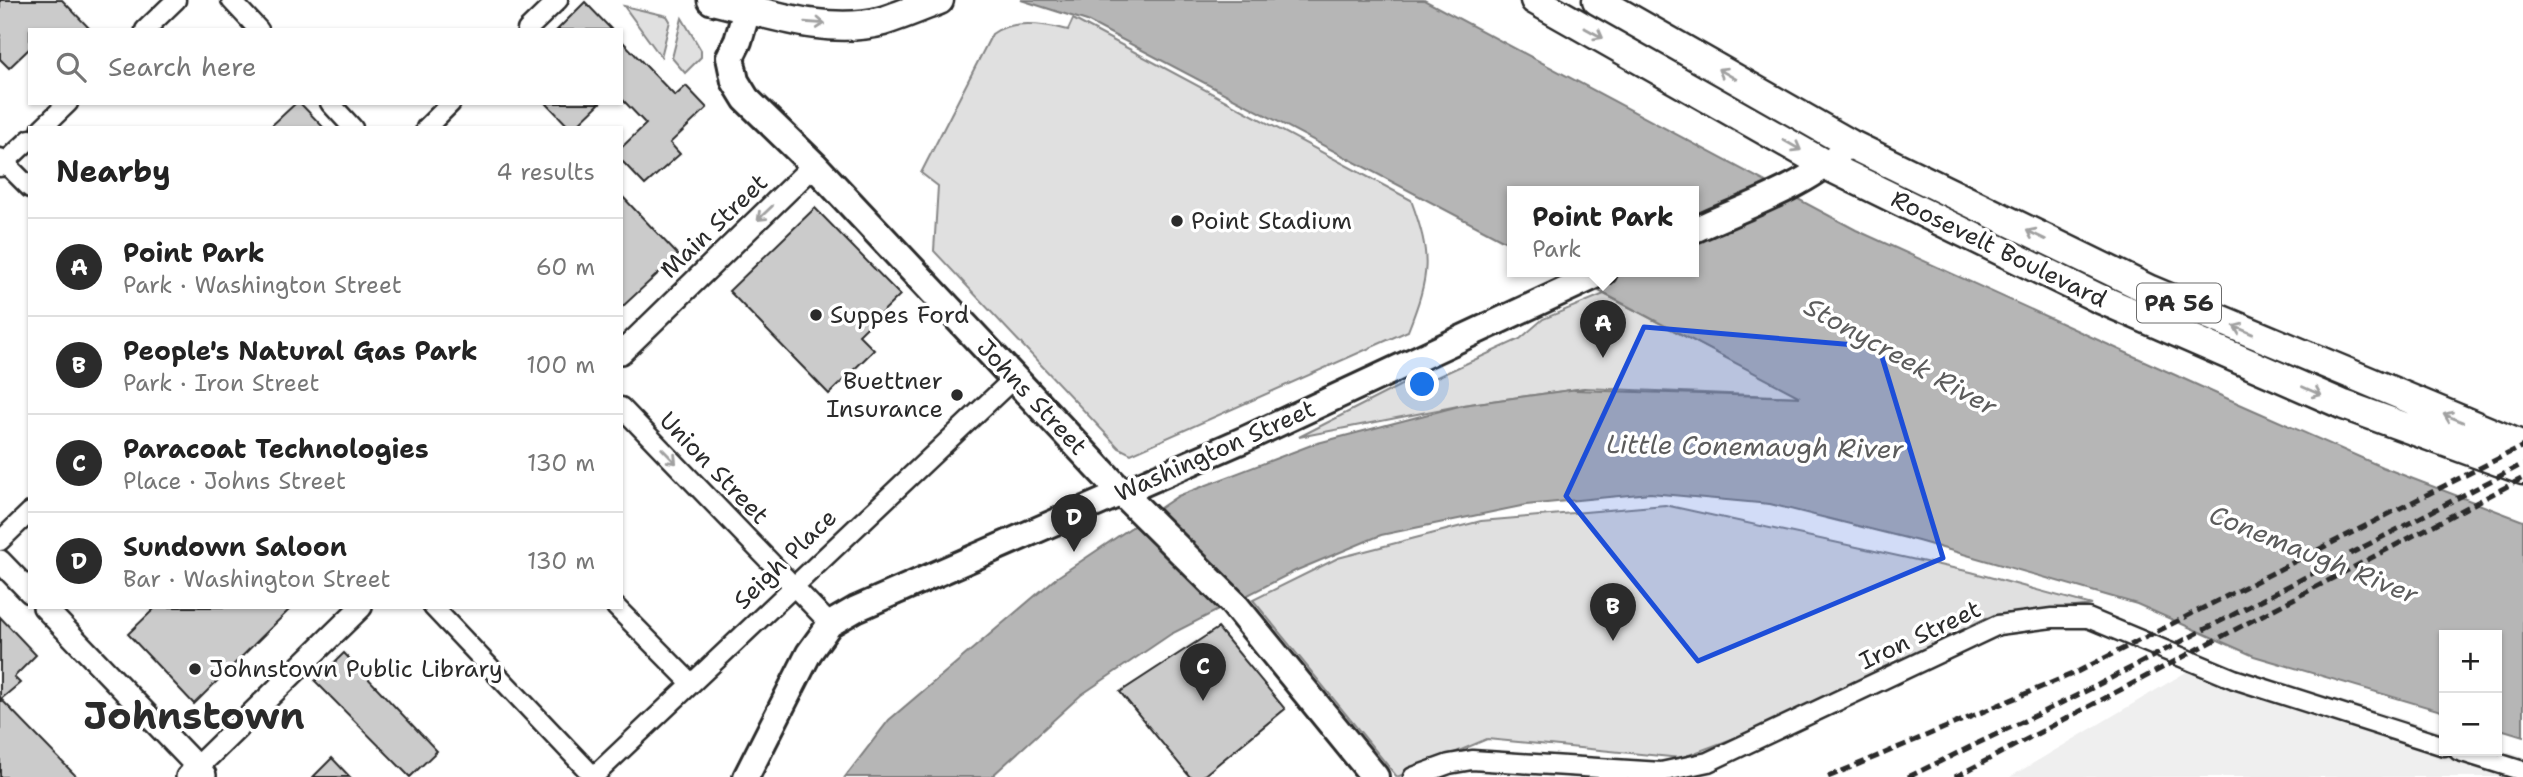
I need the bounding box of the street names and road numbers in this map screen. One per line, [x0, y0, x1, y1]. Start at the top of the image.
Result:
street label: Main Street [653, 167, 775, 285]
street label: Roosevelt Boulevard [1886, 183, 2112, 315]
road number: PA 56 [2137, 284, 2221, 322]
street label: Johns Street [970, 332, 1094, 462]
street label: Washington Street [1110, 392, 1320, 510]
street label: Union Street [652, 405, 776, 531]
street label: Seigh Place [726, 502, 844, 616]
street label: Iron Street [1854, 593, 1986, 677]

